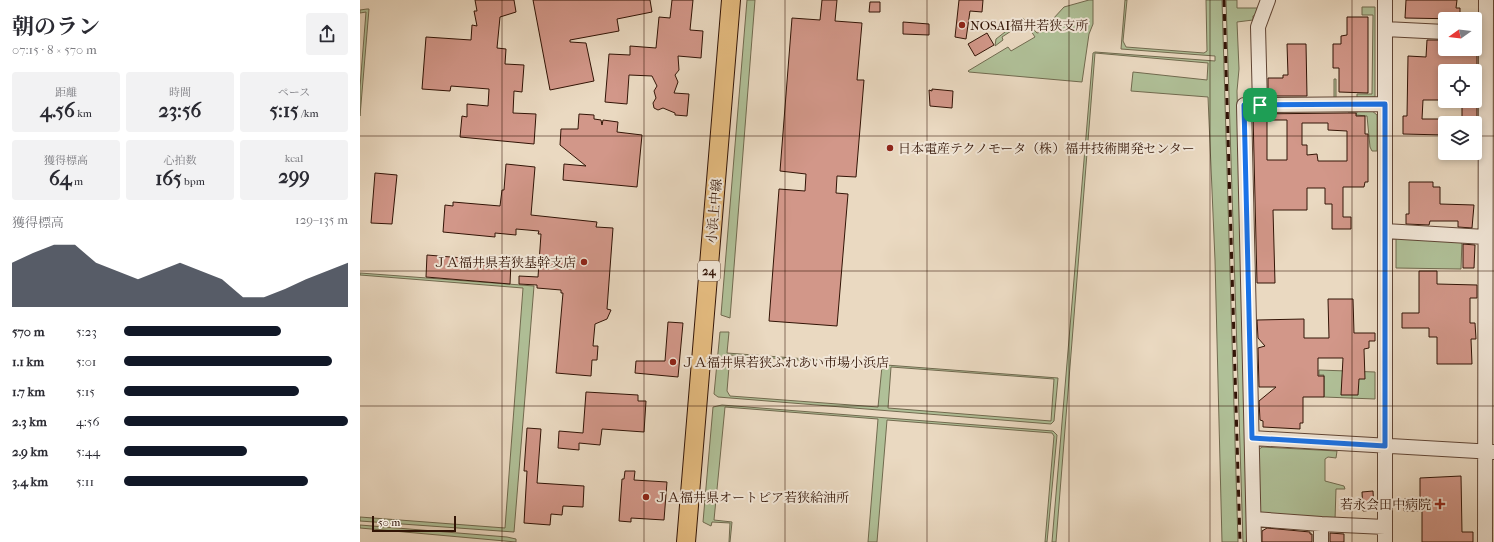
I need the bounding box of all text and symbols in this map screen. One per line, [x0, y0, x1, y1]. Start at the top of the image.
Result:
north arrow [1438, 12, 1482, 56]
map controls [1438, 12, 1482, 160]
button: share [306, 13, 348, 55]
text: 朝のラン [12, 14, 100, 40]
place label: NOSAI福井若狭支所 [970, 18, 1088, 33]
marker: NOSAI福井若狭支所 [957, 20, 967, 30]
text: 07:15 · 8 × 570 m [12, 42, 97, 57]
button: locate [1438, 64, 1482, 108]
text: 距離 [55, 86, 77, 99]
text: 時間 [169, 86, 191, 99]
text: ペース [278, 86, 310, 99]
pin [1243, 88, 1277, 122]
icon: arrive [1249, 94, 1271, 116]
text: 4.56 [40, 99, 75, 122]
text: 23:56 [159, 99, 201, 122]
text: 5:15 [269, 99, 299, 122]
text: km [75, 107, 92, 120]
text: /km [299, 107, 319, 120]
button: layers [1438, 116, 1482, 160]
place label: 日本電産テクノモータ（株）福井技術開発センター [898, 141, 1195, 156]
marker: 日本電産テクノモータ（株）福井技術開発センター [885, 143, 895, 153]
text: kcal [285, 152, 303, 165]
text: 獲得標高 [44, 154, 88, 167]
text: 心拍数 [164, 154, 197, 167]
text: 299 [278, 165, 310, 188]
text: 64 [49, 167, 72, 190]
text: 165 [155, 167, 182, 190]
text: m [72, 175, 83, 188]
text: bpm [182, 175, 205, 188]
street label: 小浜上中線 [704, 178, 724, 244]
text: 129–135 m [295, 212, 348, 227]
text: 獲得標高 [12, 215, 64, 230]
place label: ＪＡ福井県若狭基幹支店 [433, 255, 576, 270]
marker: ＪＡ福井県若狭基幹支店 [579, 257, 589, 267]
road number: 24 [698, 261, 720, 281]
text: 570 m [12, 324, 45, 339]
text: 5:23 [76, 324, 97, 339]
text: 1.1 km [12, 354, 44, 369]
text: 5:01 [76, 354, 97, 369]
place label: ＪＡ福井県若狭ふれあい市場小浜店 [681, 355, 889, 370]
marker: ＪＡ福井県若狭ふれあい市場小浜店 [668, 357, 678, 367]
text: 1.7 km [12, 384, 45, 399]
text: 5:15 [76, 384, 95, 399]
text: 2.3 km [12, 414, 47, 429]
text: 4:56 [76, 414, 99, 429]
text: 2.9 km [12, 444, 48, 459]
text: 5:44 [76, 444, 100, 459]
text: 3.4 km [12, 474, 48, 489]
text: 5:11 [76, 474, 94, 489]
place label: ＪＡ福井県オートピア若狭給油所 [654, 490, 849, 505]
marker: ＪＡ福井県オートピア若狭給油所 [641, 492, 651, 502]
place label: 若永会田中病院 [1340, 497, 1431, 512]
marker: 若永会田中病院 [1434, 498, 1446, 510]
scale bar [372, 514, 456, 533]
text: 50 m [378, 516, 400, 529]

